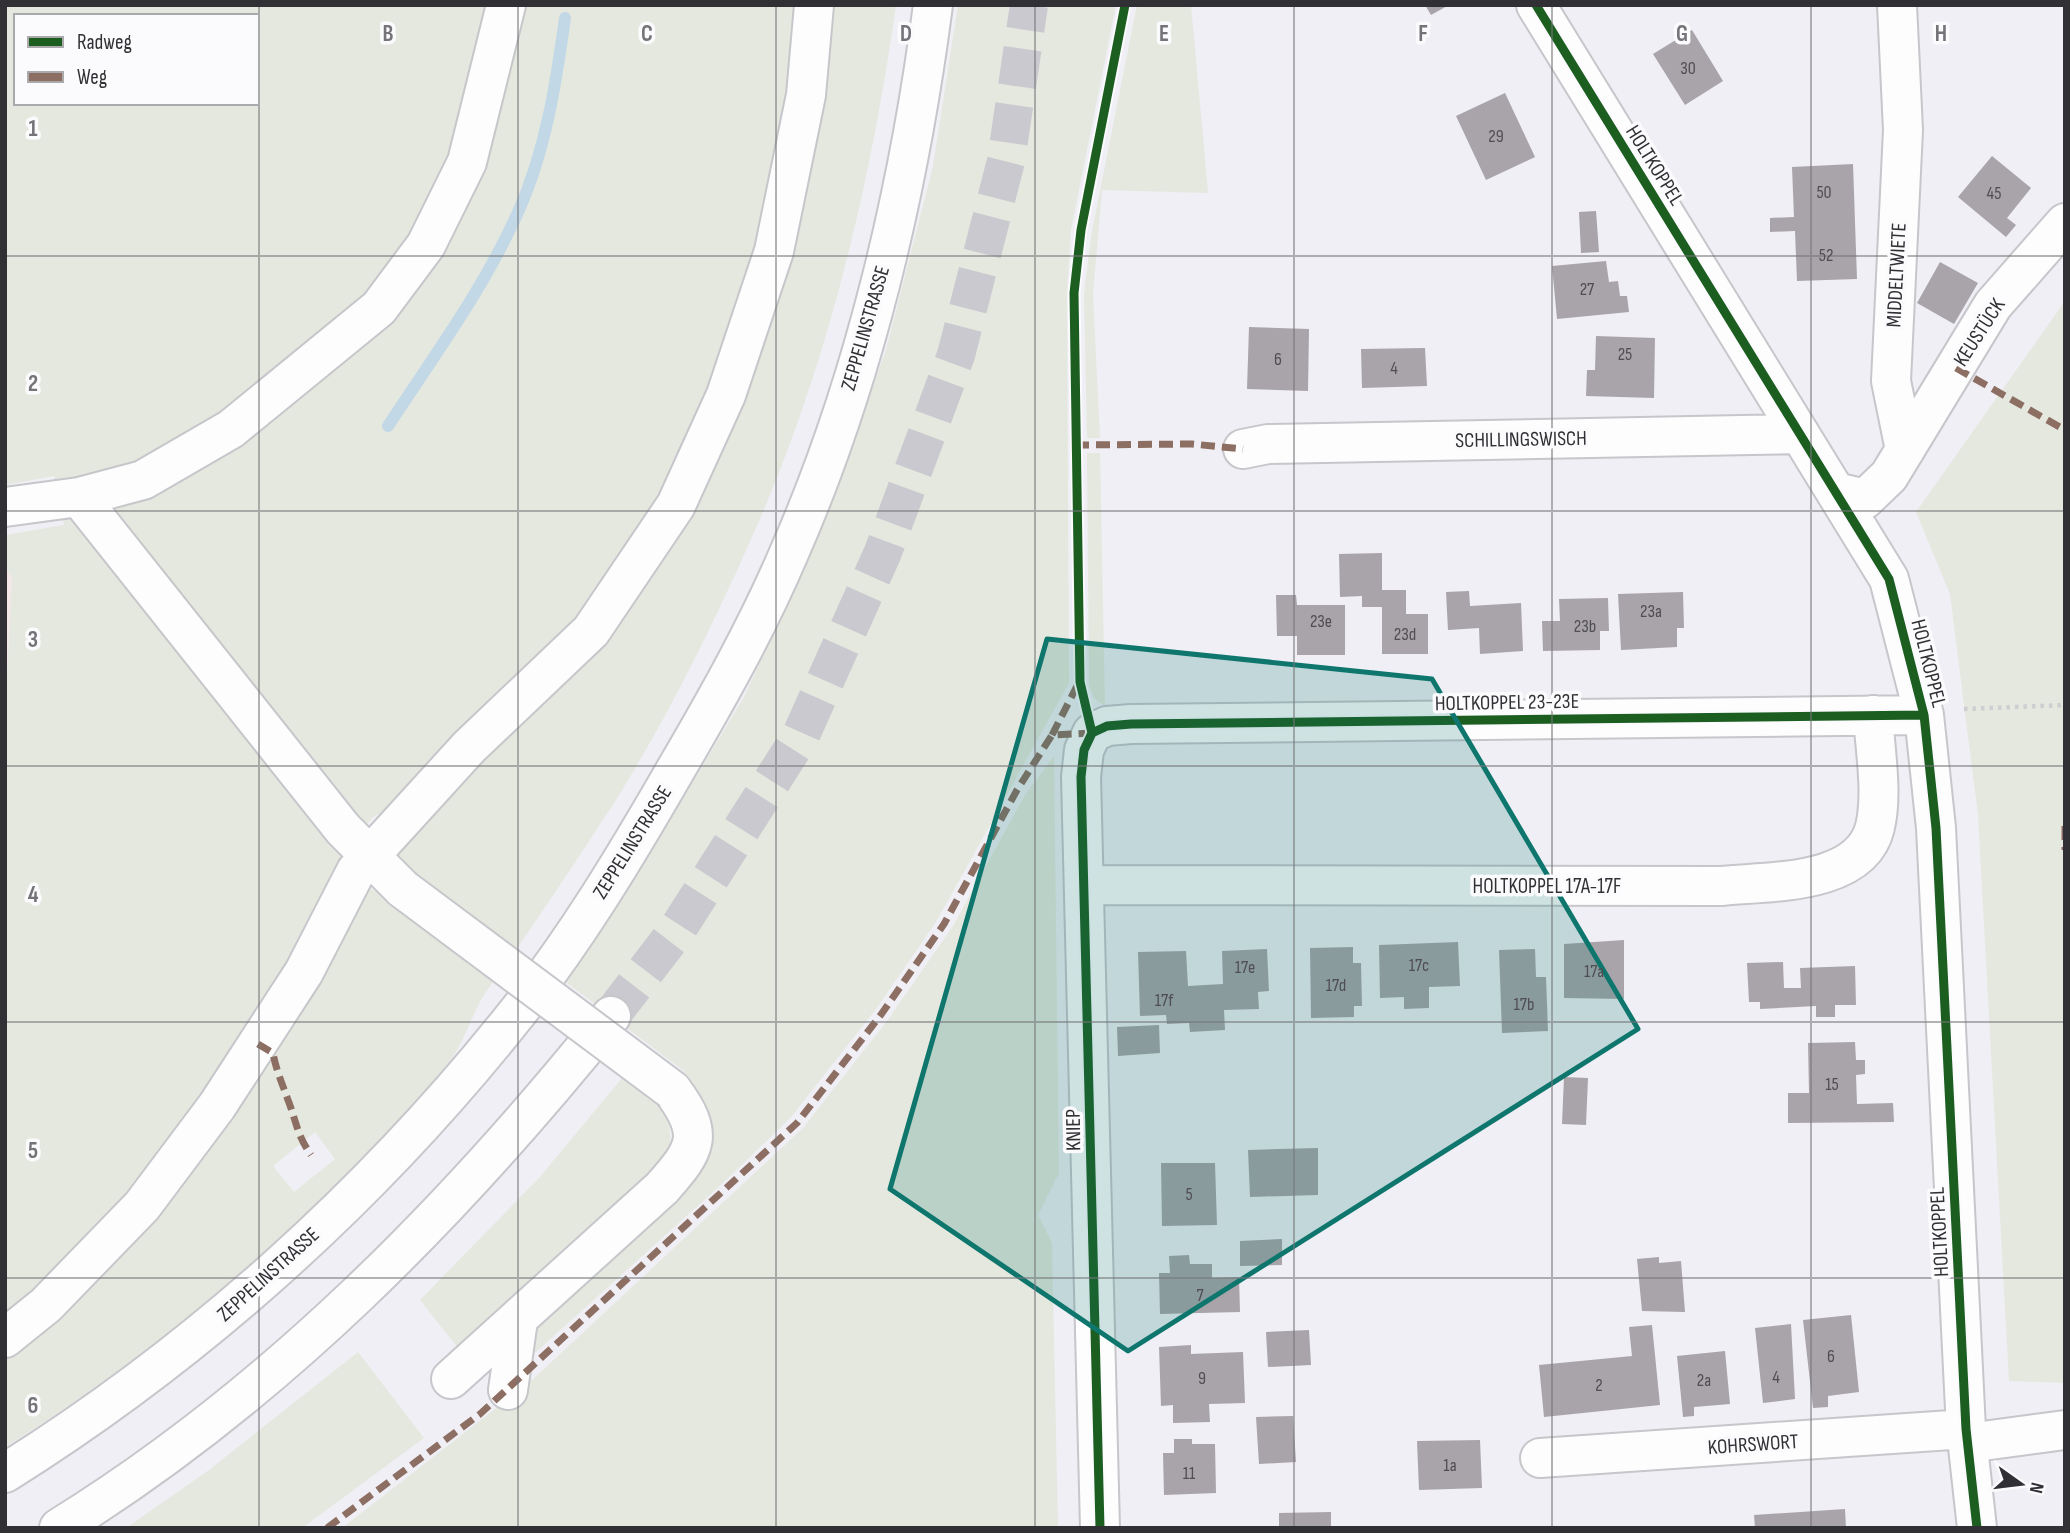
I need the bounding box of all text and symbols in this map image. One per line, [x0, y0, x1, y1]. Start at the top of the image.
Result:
legend [14, 14, 259, 105]
text: B [383, 20, 394, 48]
text: C [641, 20, 653, 48]
text: D [900, 20, 912, 48]
text: E [1159, 20, 1169, 48]
text: F [1418, 20, 1428, 48]
text: G [1676, 20, 1688, 48]
text: H [1935, 20, 1947, 48]
text: Radweg [77, 30, 132, 55]
house number: 30 [1680, 58, 1696, 79]
text: Weg [77, 65, 107, 90]
text: 1 [28, 115, 38, 143]
street label: HOLTKOPPEL [1620, 121, 1689, 210]
house number: 29 [1488, 126, 1504, 147]
house number: 50 [1816, 182, 1832, 203]
house number: 45 [1987, 183, 2001, 204]
street label: MIDDELTWIETE [1881, 222, 1912, 328]
house number: 52 [1819, 245, 1833, 266]
street label: ZEPPELINSTRASSE [836, 263, 895, 393]
house number: 27 [1580, 279, 1595, 300]
street label: KEUSTÜCK [1948, 293, 2011, 371]
house number: 25 [1618, 344, 1632, 365]
house number: 6 [1274, 349, 1282, 370]
house number: 4 [1390, 358, 1398, 379]
text: 2 [28, 370, 38, 398]
street label: SCHILLINGSWISCH [1455, 426, 1587, 453]
house number: 23a [1640, 601, 1662, 622]
house number: 23e [1310, 611, 1332, 632]
house number: 23b [1574, 616, 1596, 637]
street label: HOLTKOPPEL [1906, 617, 1952, 710]
house number: 23d [1394, 624, 1416, 645]
text: 3 [28, 626, 38, 654]
street label: HOLTKOPPEL 23-23E [1435, 689, 1579, 716]
street label: ZEPPELINSTRASSE [588, 781, 677, 903]
street label: HOLTKOPPEL 17A-17F [1473, 874, 1621, 899]
text: 4 [28, 881, 39, 909]
house number: 17c [1409, 955, 1429, 976]
house number: 17e [1235, 957, 1255, 978]
house number: 17a [1584, 961, 1604, 982]
house number: 17d [1326, 975, 1346, 996]
house number: 17f [1155, 990, 1174, 1011]
house number: 17b [1514, 994, 1534, 1015]
house number: 15 [1825, 1074, 1839, 1095]
street label: KNIEP [1061, 1109, 1086, 1151]
text: 5 [28, 1137, 38, 1165]
house number: 5 [1185, 1184, 1193, 1205]
street label: HOLTKOPPEL [1925, 1186, 1954, 1277]
street label: ZEPPELINSTRASSE [212, 1222, 325, 1327]
house number: 7 [1196, 1285, 1204, 1306]
house number: 6 [1827, 1346, 1835, 1367]
house number: 4 [1772, 1367, 1780, 1388]
house number: 9 [1198, 1368, 1206, 1389]
house number: 2a [1697, 1370, 1711, 1391]
house number: 2 [1595, 1375, 1603, 1396]
text: 6 [28, 1392, 38, 1420]
street label: KOHRSWORT [1707, 1429, 1800, 1460]
north arrow [1986, 1449, 2056, 1519]
house number: 1a [1443, 1455, 1457, 1476]
house number: 11 [1183, 1463, 1196, 1484]
text: N [2024, 1480, 2048, 1495]

